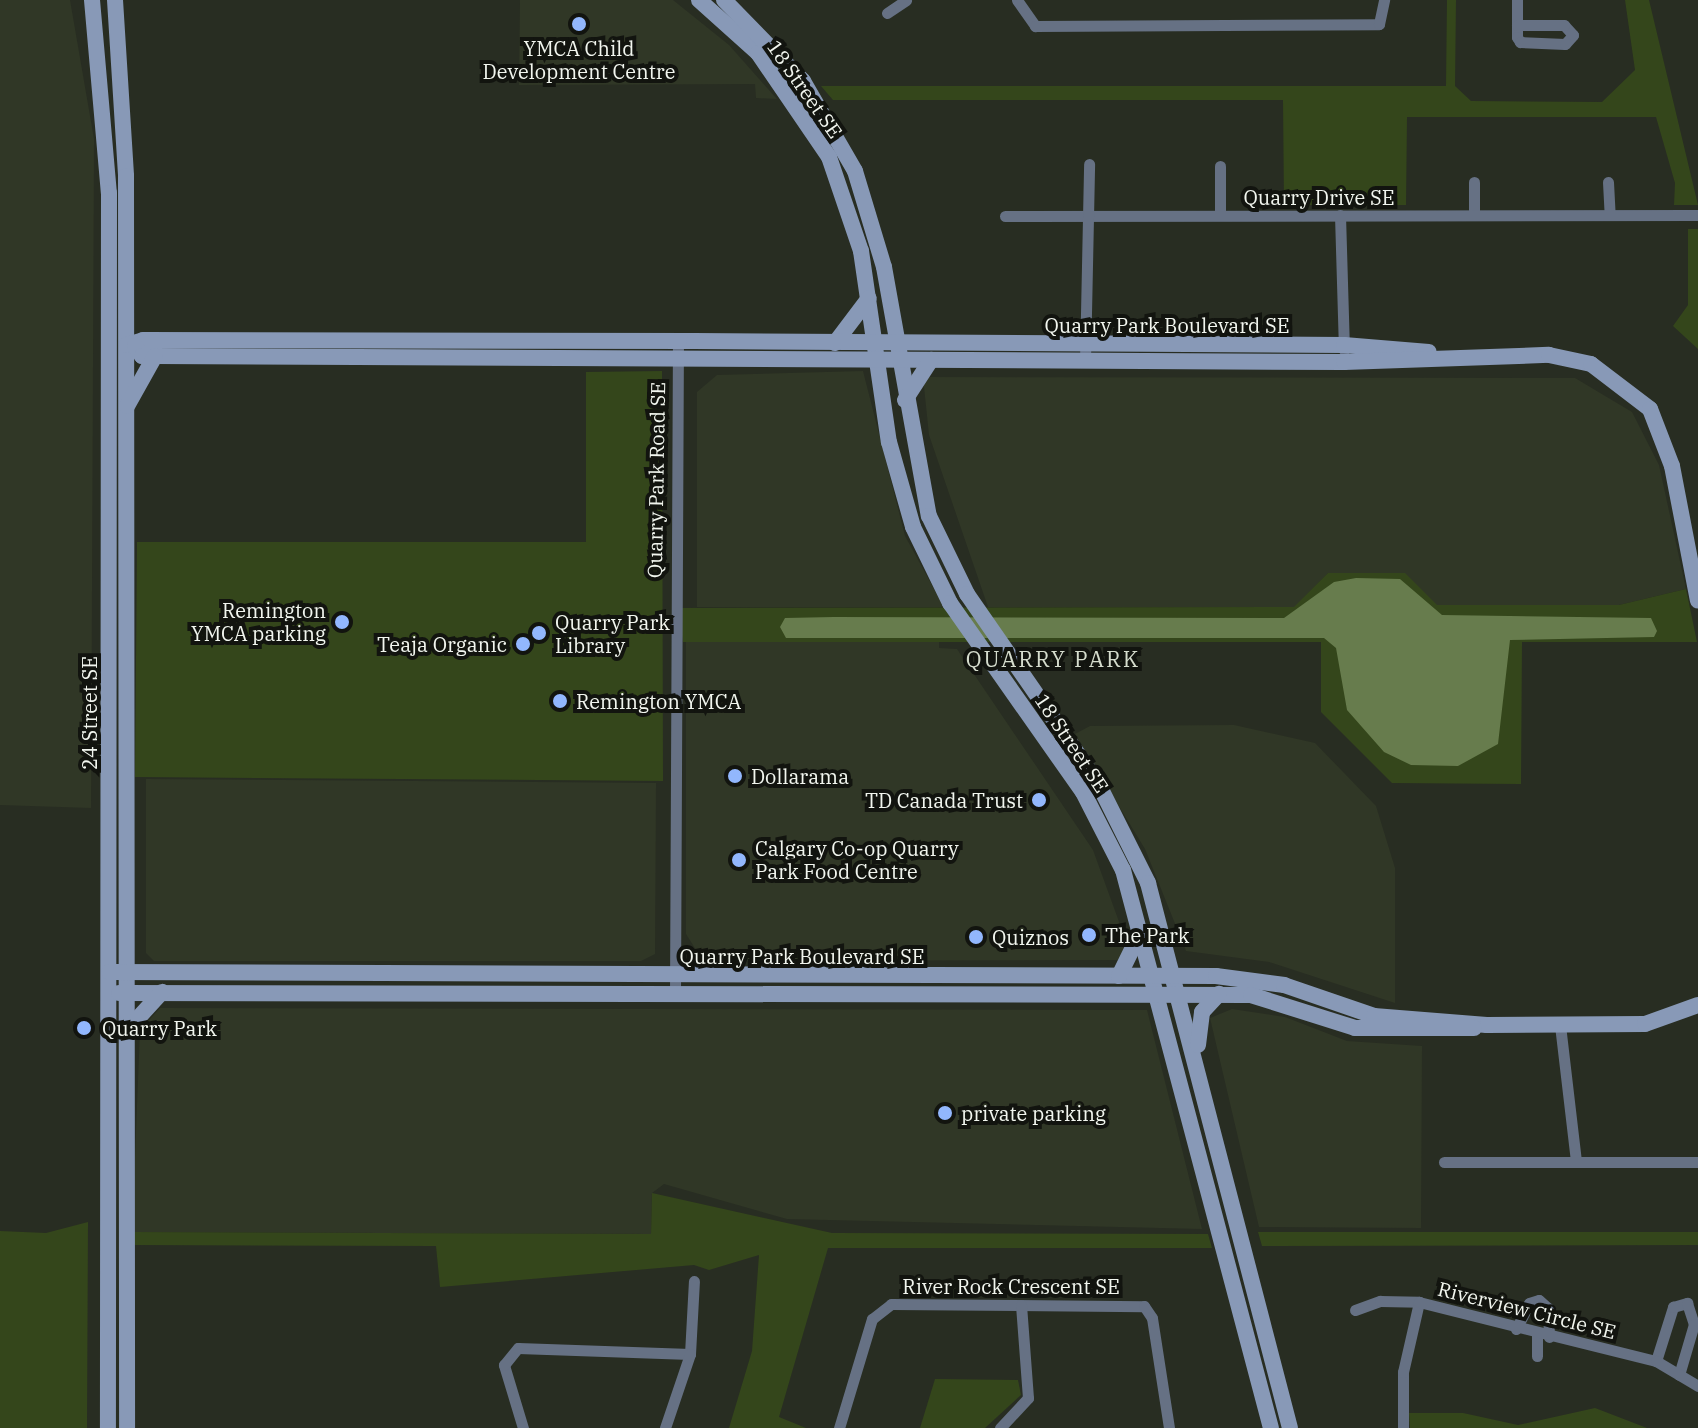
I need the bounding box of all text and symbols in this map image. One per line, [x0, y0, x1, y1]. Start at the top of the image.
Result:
marker: YMCA Child Development Centre [570, 15, 588, 33]
street label: 18 Street SE [762, 35, 848, 143]
place label: YMCA Child Development Centre [483, 36, 675, 83]
street label: Quarry Drive SE [1244, 185, 1394, 209]
street label: Quarry Park Boulevard SE [1045, 313, 1289, 337]
street label: Quarry Park Road SE [642, 382, 670, 578]
place label: Remington YMCA parking [191, 598, 326, 645]
place label: Quarry Park Library [555, 610, 670, 657]
marker: Remington YMCA parking [333, 613, 351, 631]
marker: Quarry Park Library [530, 624, 548, 642]
place label: Teaja Organic [377, 632, 507, 656]
marker: Teaja Organic [514, 635, 532, 653]
district label: QUARRY PARK [966, 646, 1140, 672]
street label: 24 Street SE [77, 656, 101, 770]
place label: Remington YMCA [576, 689, 741, 713]
street label: 18 Street SE [1030, 689, 1114, 797]
marker: Remington YMCA [551, 692, 569, 710]
place label: Dollarama [751, 764, 849, 788]
marker: Dollarama [726, 767, 744, 785]
place label: TD Canada Trust [865, 788, 1023, 812]
marker: TD Canada Trust [1030, 791, 1048, 809]
place label: Calgary Co-op Quarry Park Food Centre [755, 836, 959, 883]
marker: Calgary Co-op Quarry Park Food Centre [730, 851, 748, 869]
place label: The Park [1105, 923, 1190, 947]
place label: Quiznos [992, 925, 1069, 949]
marker: The Park [1080, 926, 1098, 944]
marker: Quiznos [967, 928, 985, 946]
street label: Quarry Park Boulevard SE [680, 944, 924, 968]
place label: Quarry Park [102, 1016, 217, 1040]
marker: Quarry Park [73, 1017, 95, 1039]
place label: private parking [961, 1101, 1106, 1125]
marker: private parking [936, 1104, 954, 1122]
street label: River Rock Crescent SE [902, 1274, 1120, 1298]
street label: Riverview Circle SE [1435, 1276, 1619, 1344]

